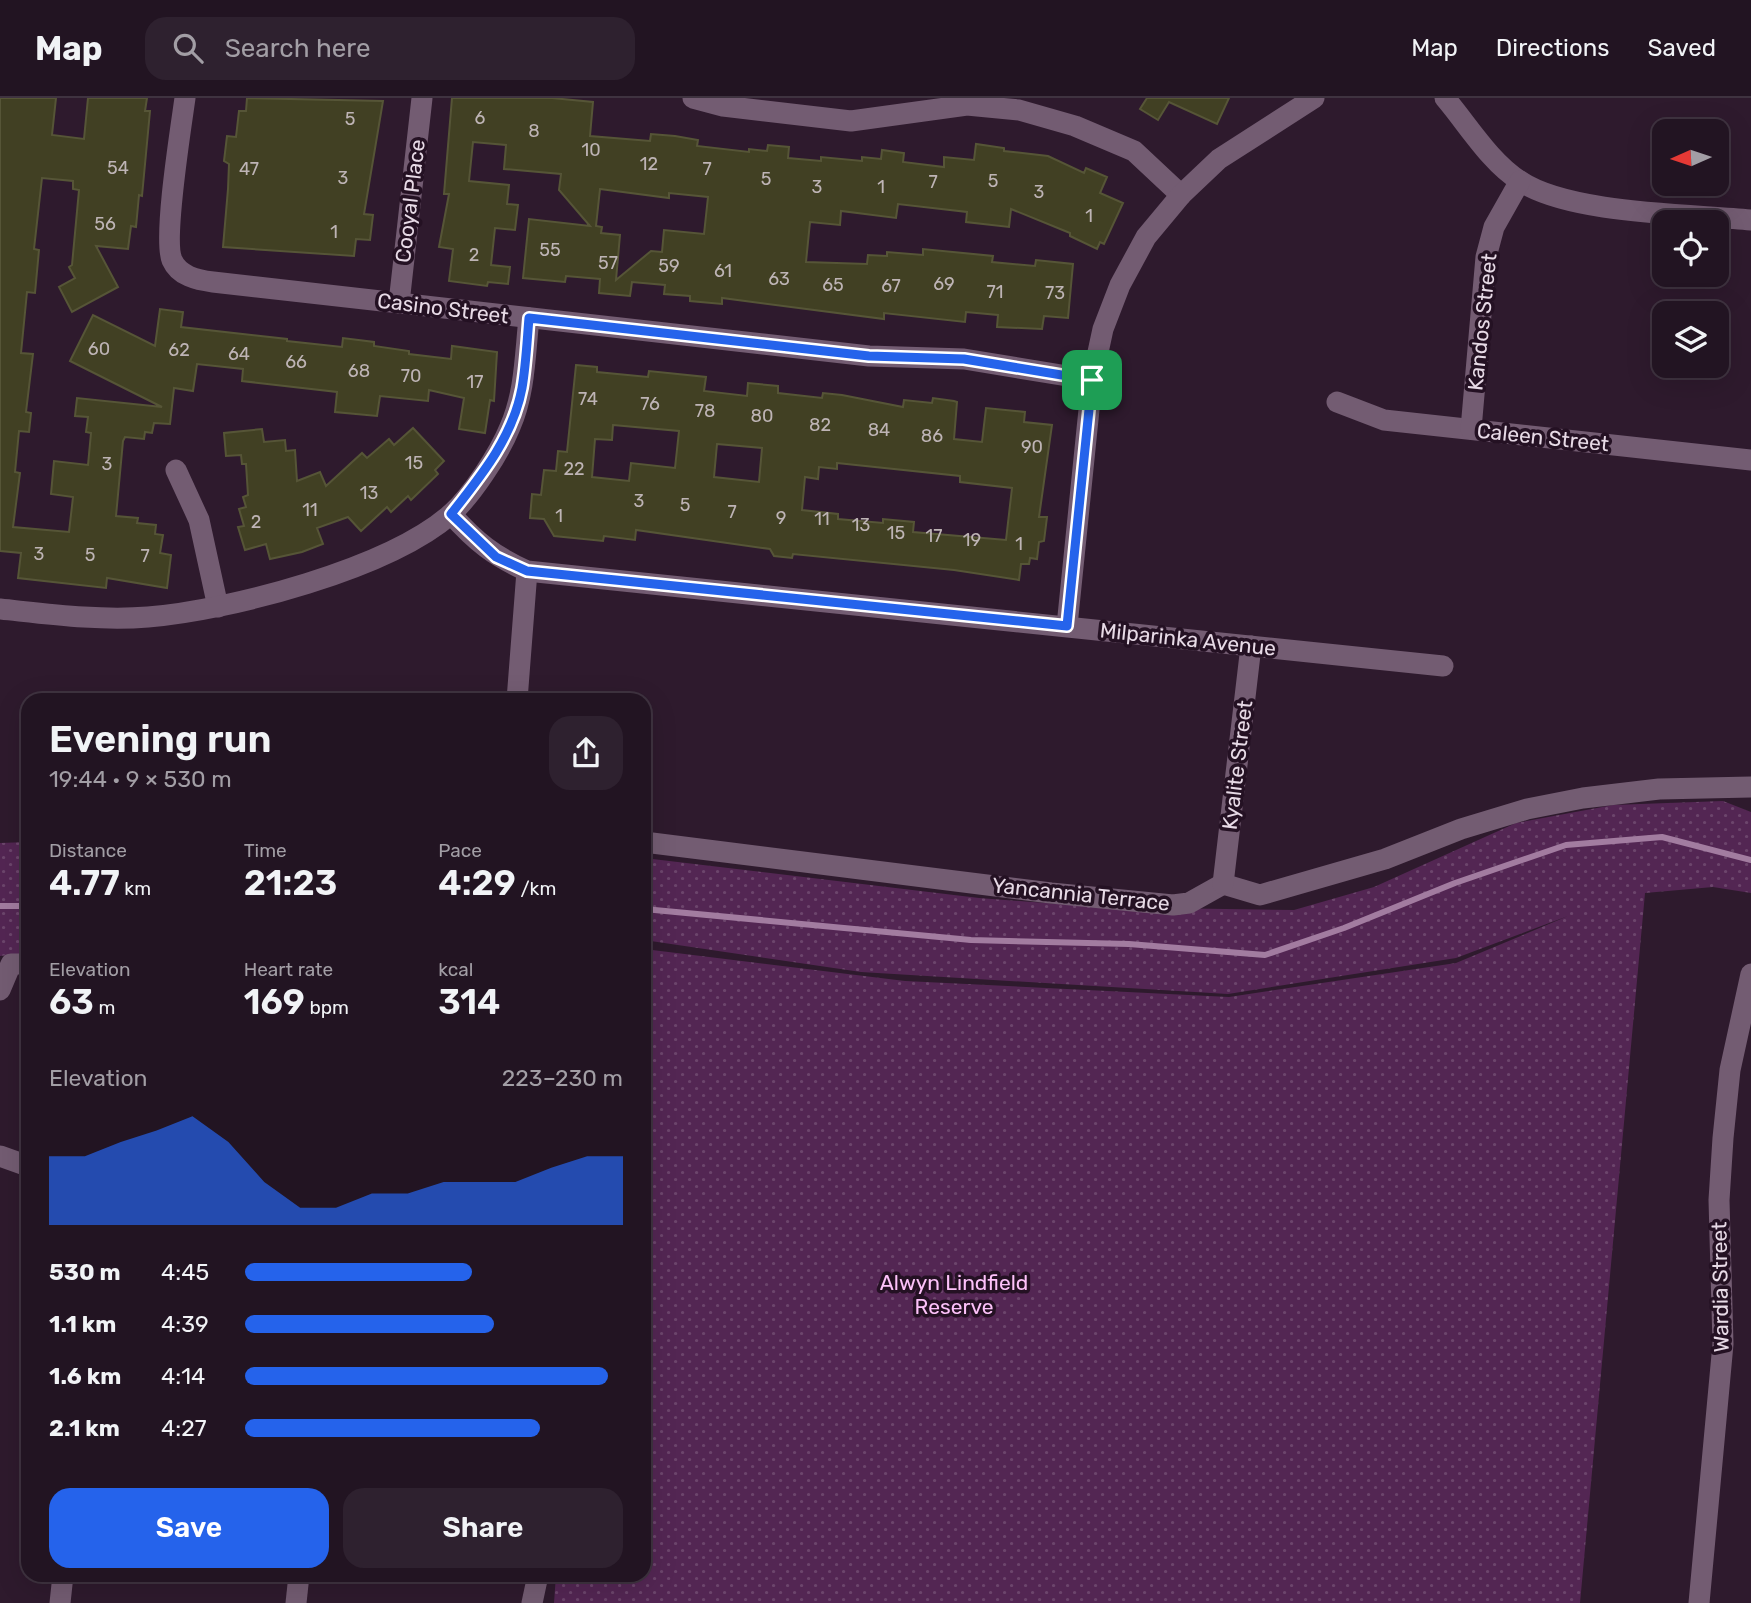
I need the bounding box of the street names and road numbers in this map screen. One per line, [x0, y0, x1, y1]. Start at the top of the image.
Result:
street label: Cooyal Place [390, 138, 430, 264]
street label: Kandos Street [1462, 252, 1502, 392]
street label: Casino Street [376, 288, 510, 328]
street label: Caleen Street [1476, 418, 1610, 456]
street label: Milparinka Avenue [1099, 617, 1277, 661]
street label: Kyalite Street [1217, 699, 1257, 831]
street label: Yancannia Terrace [991, 872, 1171, 916]
street label: Wardia Street [1706, 1221, 1734, 1353]

